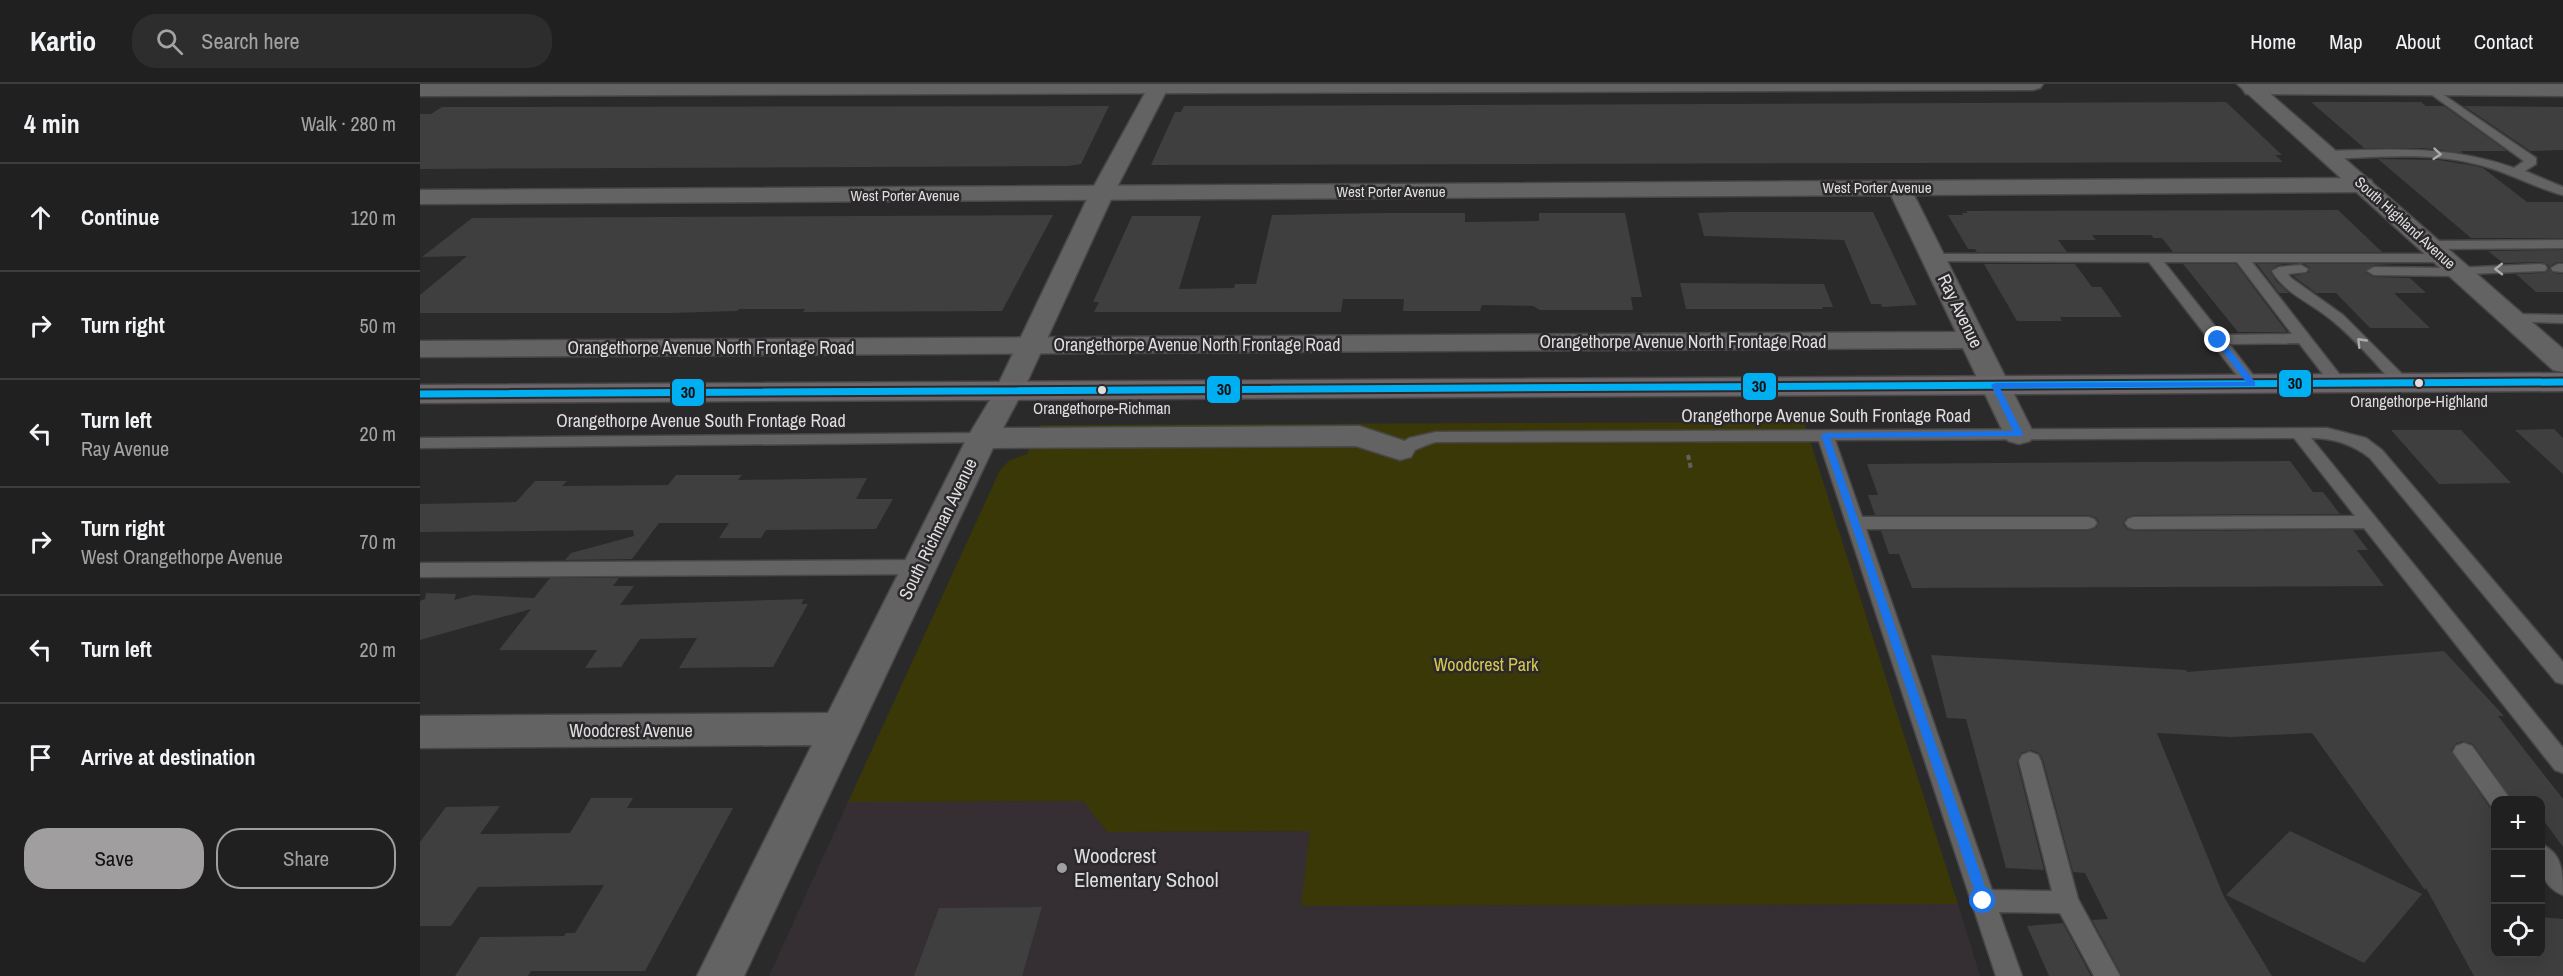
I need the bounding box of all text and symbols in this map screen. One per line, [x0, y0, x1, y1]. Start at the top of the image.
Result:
search box [132, 14, 552, 68]
text: Kartio [30, 22, 96, 60]
icon: search [153, 25, 186, 58]
text: Search here [201, 26, 300, 56]
text: Home [2250, 27, 2296, 56]
text: Map [2329, 27, 2363, 56]
text: About [2396, 27, 2441, 56]
text: Contact [2474, 27, 2533, 56]
text: 4 min [24, 106, 80, 141]
text: Walk · 280 m [301, 110, 396, 137]
one-way arrow [2432, 147, 2442, 160]
street label: South Highland Avenue [2350, 172, 2460, 274]
street label: West Porter Avenue [1823, 177, 1932, 198]
street label: West Porter Avenue [1337, 181, 1446, 202]
street label: West Porter Avenue [851, 185, 960, 206]
icon: ahead [24, 201, 57, 234]
text: Continue [81, 202, 159, 232]
text: 120 m [350, 204, 396, 231]
one-way arrow [2494, 263, 2503, 275]
street label: Ray Avenue [1932, 270, 1989, 352]
icon: right [24, 309, 57, 342]
text: Turn right [81, 310, 165, 340]
text: 50 m [360, 312, 396, 339]
route end [2204, 326, 2230, 352]
street label: Orangethorpe Avenue North Frontage Road [1540, 329, 1826, 354]
street label: Orangethorpe Avenue North Frontage Road [1054, 332, 1340, 357]
street label: Orangethorpe Avenue North Frontage Road [568, 335, 854, 360]
one-way arrow [2358, 338, 2369, 349]
line badge: 30 [2278, 369, 2312, 398]
line badge: 30 [1742, 372, 1777, 401]
text: 30 [2288, 372, 2302, 394]
line badge: 30 [1206, 375, 1241, 404]
text: 30 [1752, 375, 1766, 397]
marker: Orangethorpe-Highland [2413, 377, 2425, 389]
line badge: 30 [671, 378, 705, 407]
text: 30 [1217, 378, 1231, 400]
text: 30 [681, 381, 695, 403]
marker: Orangethorpe-Richman [1096, 384, 1108, 396]
place label: Orangethorpe-Highland [2350, 390, 2488, 412]
place label: Orangethorpe-Richman [1033, 397, 1171, 419]
street label: Orangethorpe Avenue South Frontage Road [1681, 403, 1971, 428]
text: Turn left [81, 405, 152, 435]
street label: Orangethorpe Avenue South Frontage Road [556, 408, 846, 433]
icon: left [24, 417, 57, 450]
text: 20 m [360, 420, 396, 447]
text: Ray Avenue [81, 435, 169, 462]
street label: South Richman Avenue [892, 454, 983, 604]
text: Turn right [81, 513, 165, 543]
icon: right [24, 525, 57, 558]
text: 70 m [360, 528, 396, 555]
text: West Orangethorpe Avenue [81, 543, 283, 570]
icon: left [24, 633, 57, 666]
text: Turn left [81, 634, 152, 664]
text: 20 m [360, 636, 396, 663]
park label: Woodcrest Park [1434, 652, 1539, 677]
street label: Woodcrest Avenue [569, 718, 693, 743]
icon: arrive [24, 741, 57, 774]
text: Arrive at destination [81, 742, 255, 772]
map controls [2491, 796, 2545, 958]
button: + [2491, 796, 2545, 850]
button: Save [24, 828, 204, 889]
button: Share [216, 828, 396, 889]
place label: Woodcrest Elementary School [1074, 841, 1219, 894]
button: − [2491, 850, 2545, 904]
marker: Woodcrest Elementary School [1055, 861, 1069, 875]
route start [1969, 887, 1995, 913]
button: locate [2491, 904, 2545, 958]

